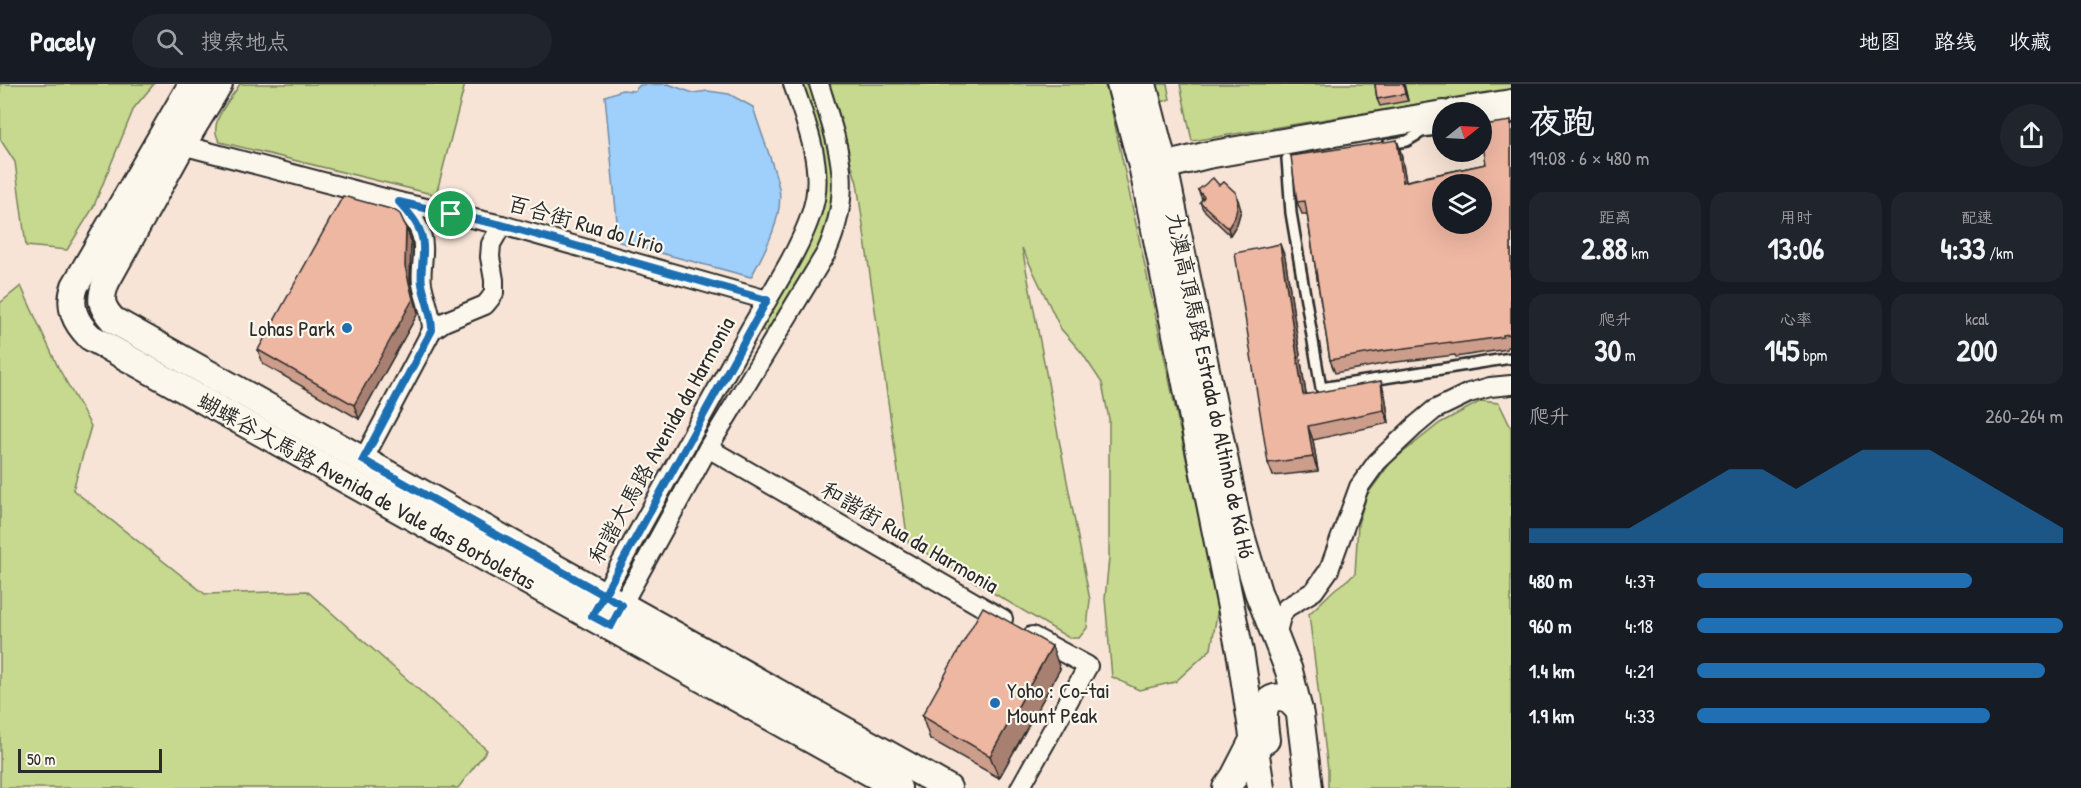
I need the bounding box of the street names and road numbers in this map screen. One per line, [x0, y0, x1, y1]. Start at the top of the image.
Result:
street label: 百合街 Rua do Lírio [504, 187, 668, 261]
street label: 九澳高頂馬路 Estrada do Altinho de Ká Hó [1160, 209, 1262, 561]
street label: 和諧大馬路 Avenida da Harmonia [581, 311, 742, 569]
street label: 蝴蝶谷大馬路 Avenida de Vale das Borboletas [193, 385, 541, 597]
street label: 和諧街 Rua da Harmonia [816, 474, 1005, 600]

